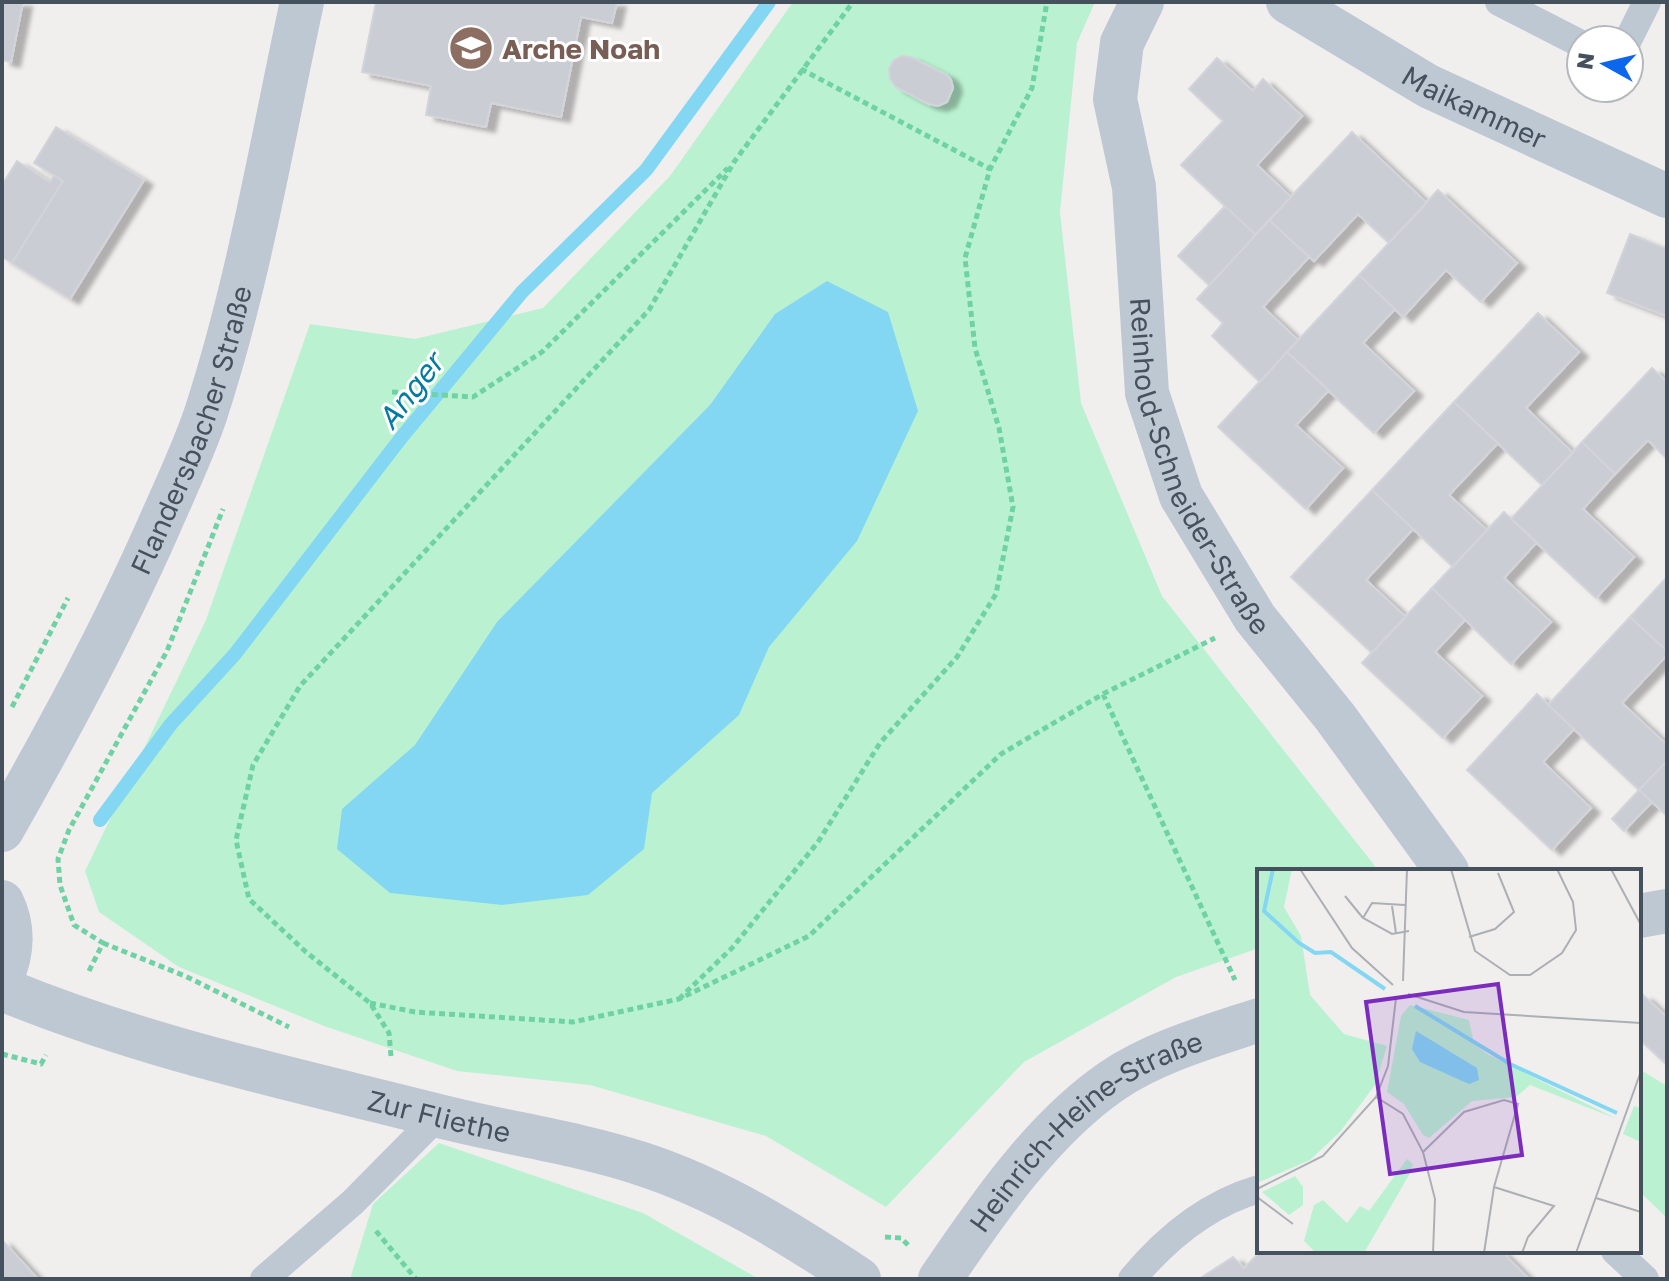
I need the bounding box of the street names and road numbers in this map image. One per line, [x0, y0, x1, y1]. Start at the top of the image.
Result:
street label: Maikammer [1396, 58, 1552, 155]
street label: Flandersbacher Straße [123, 282, 258, 579]
street label: Reinhold-Schneider-Straße [1124, 296, 1278, 641]
street label: Heinrich-Heine-Straße [962, 1024, 1207, 1238]
street label: Zur Fliethe [365, 1083, 514, 1148]

